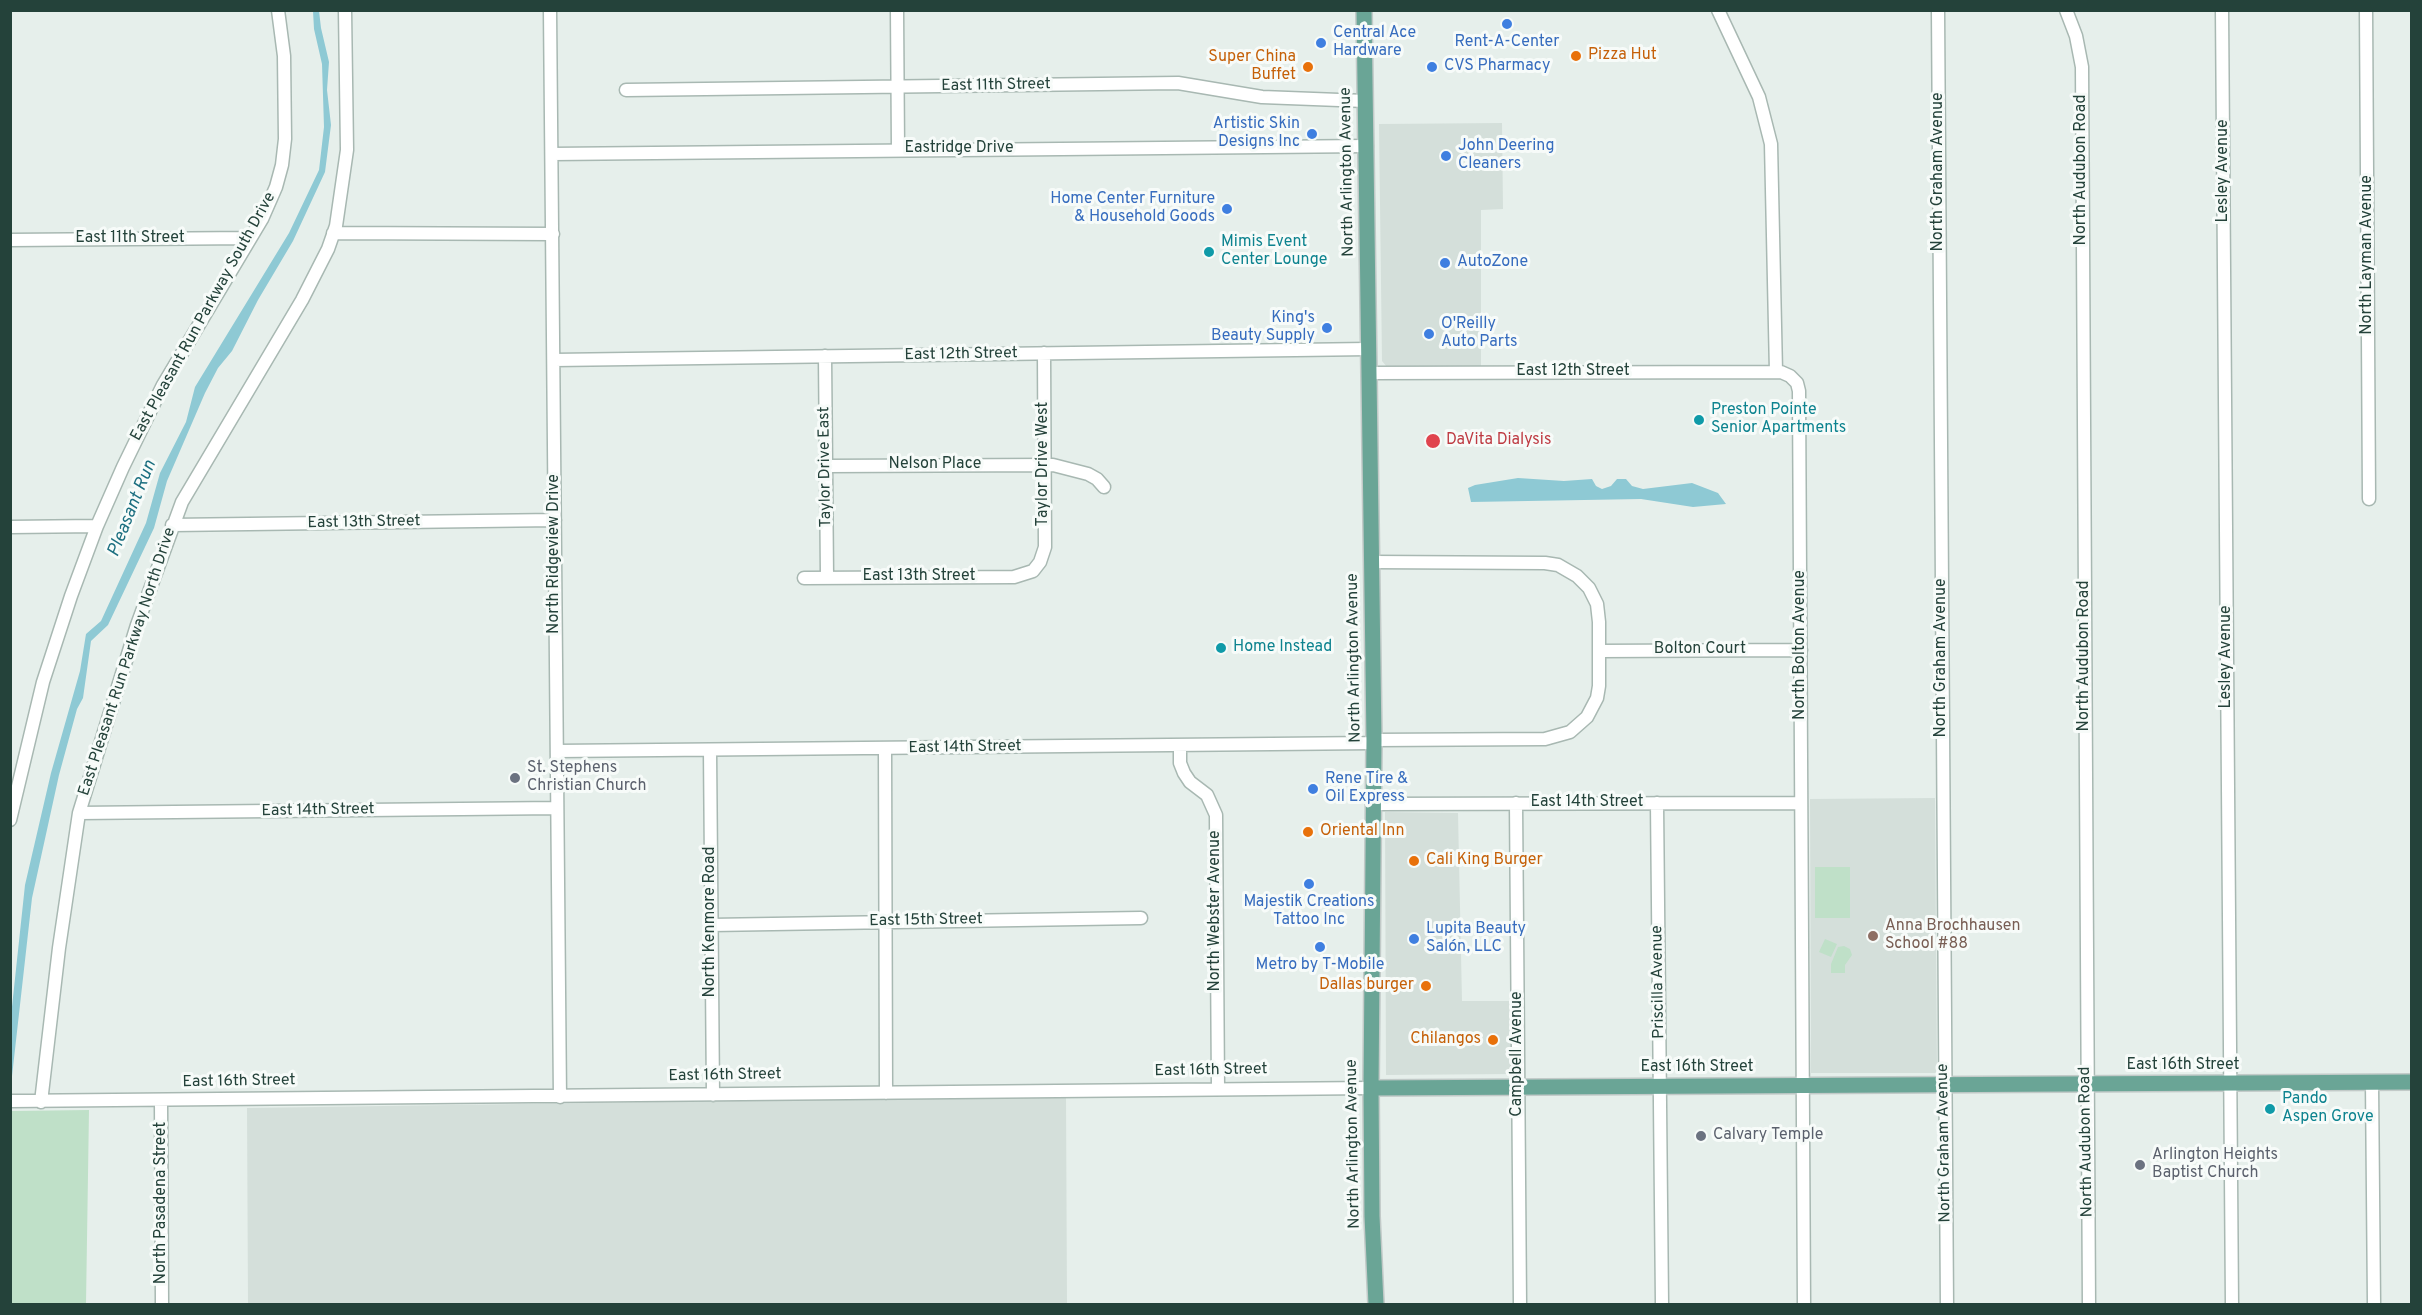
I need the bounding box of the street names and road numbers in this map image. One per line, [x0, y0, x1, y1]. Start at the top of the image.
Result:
street label: East 11th Street [941, 75, 1051, 97]
street label: North Arlington Avenue [1337, 87, 1359, 257]
street label: North Graham Avenue [1929, 92, 1949, 252]
street label: North Audubon Road [2072, 95, 2092, 245]
street label: Lesley Avenue [2214, 119, 2234, 223]
street label: Eastridge Drive [904, 139, 1014, 159]
street label: North Layman Avenue [2358, 175, 2378, 335]
street label: East Pleasant Run Parkway South Drive [127, 189, 281, 445]
street label: East 11th Street [75, 229, 185, 249]
street label: East 12th Street [904, 344, 1018, 366]
street label: East 12th Street [1516, 362, 1630, 382]
street label: Taylor Drive West [1034, 402, 1054, 526]
street label: Taylor Drive East [815, 406, 837, 528]
street label: Nelson Place [889, 455, 981, 475]
street label: North Ridgeview Drive [545, 474, 565, 634]
street label: East 13th Street [307, 512, 421, 534]
street label: East Pleasant Run Parkway North Drive [75, 525, 181, 799]
street label: East 13th Street [863, 567, 975, 587]
street label: North Bolton Avenue [1791, 570, 1811, 720]
street label: North Arlington Avenue [1344, 573, 1366, 743]
street label: North Graham Avenue [1932, 578, 1952, 738]
street label: North Audubon Road [2075, 581, 2095, 731]
street label: Lesley Avenue [2217, 605, 2237, 709]
street label: Bolton Court [1654, 640, 1746, 660]
street label: East 14th Street [908, 737, 1022, 759]
street label: East 14th Street [1530, 793, 1644, 813]
street label: East 14th Street [261, 800, 375, 822]
street label: North Webster Avenue [1206, 830, 1226, 992]
street label: North Kenmore Road [701, 846, 721, 998]
street label: East 15th Street [869, 910, 983, 932]
street label: Priscilla Avenue [1648, 925, 1670, 1039]
street label: Campbell Avenue [1508, 991, 1528, 1117]
street label: East 16th Street [2126, 1056, 2240, 1076]
street label: East 16th Street [1640, 1058, 1754, 1078]
street label: North Arlington Avenue [1343, 1059, 1365, 1229]
street label: East 16th Street [1154, 1060, 1268, 1082]
street label: North Graham Avenue [1934, 1063, 1956, 1223]
street label: East 16th Street [668, 1065, 782, 1087]
street label: North Audubon Road [2076, 1066, 2098, 1218]
street label: East 16th Street [182, 1071, 296, 1093]
street label: North Pasadena Street [152, 1122, 172, 1284]

